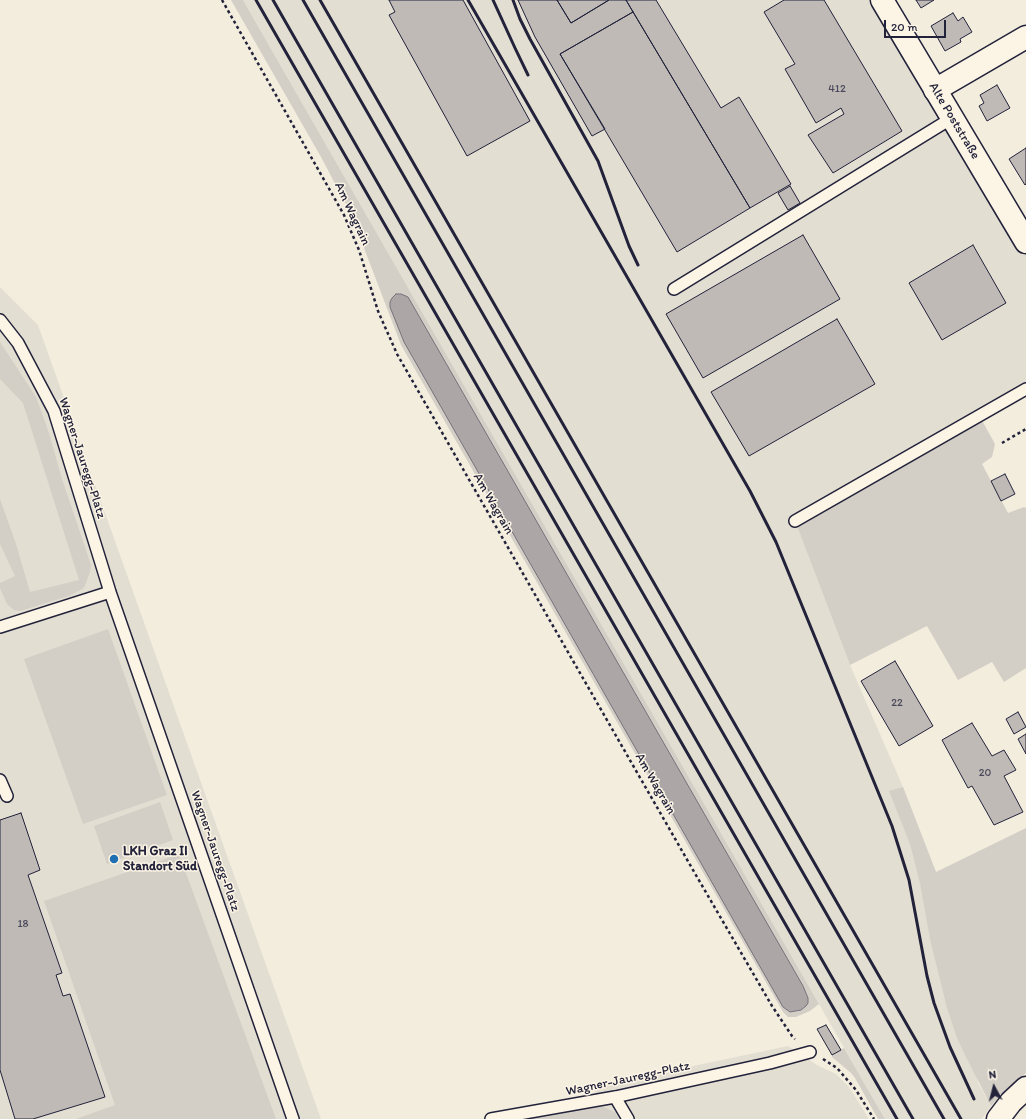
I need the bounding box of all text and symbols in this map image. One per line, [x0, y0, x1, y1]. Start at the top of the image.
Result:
scale bar [886, 12, 948, 38]
text: 20 m [891, 20, 918, 34]
street label: Alte Poststraße [925, 80, 983, 162]
house number: 412 [828, 82, 846, 96]
street label: Am Wagrain [331, 180, 373, 248]
street label: Wagner-Jauregg-Platz [55, 395, 109, 521]
street label: Am Wagrain [469, 471, 517, 537]
house number: 22 [891, 696, 903, 710]
street label: Am Wagrain [631, 751, 679, 817]
house number: 20 [979, 766, 991, 780]
street label: Wagner-Jauregg-Platz [187, 789, 243, 913]
place label: LKH Graz II Standort Süd [123, 844, 197, 875]
marker: LKH Graz II Standort Süd [108, 853, 120, 865]
house number: 18 [17, 917, 29, 931]
street label: Wagner-Jauregg-Platz [565, 1058, 691, 1100]
north arrow [974, 1067, 1014, 1107]
text: N [988, 1068, 997, 1081]

